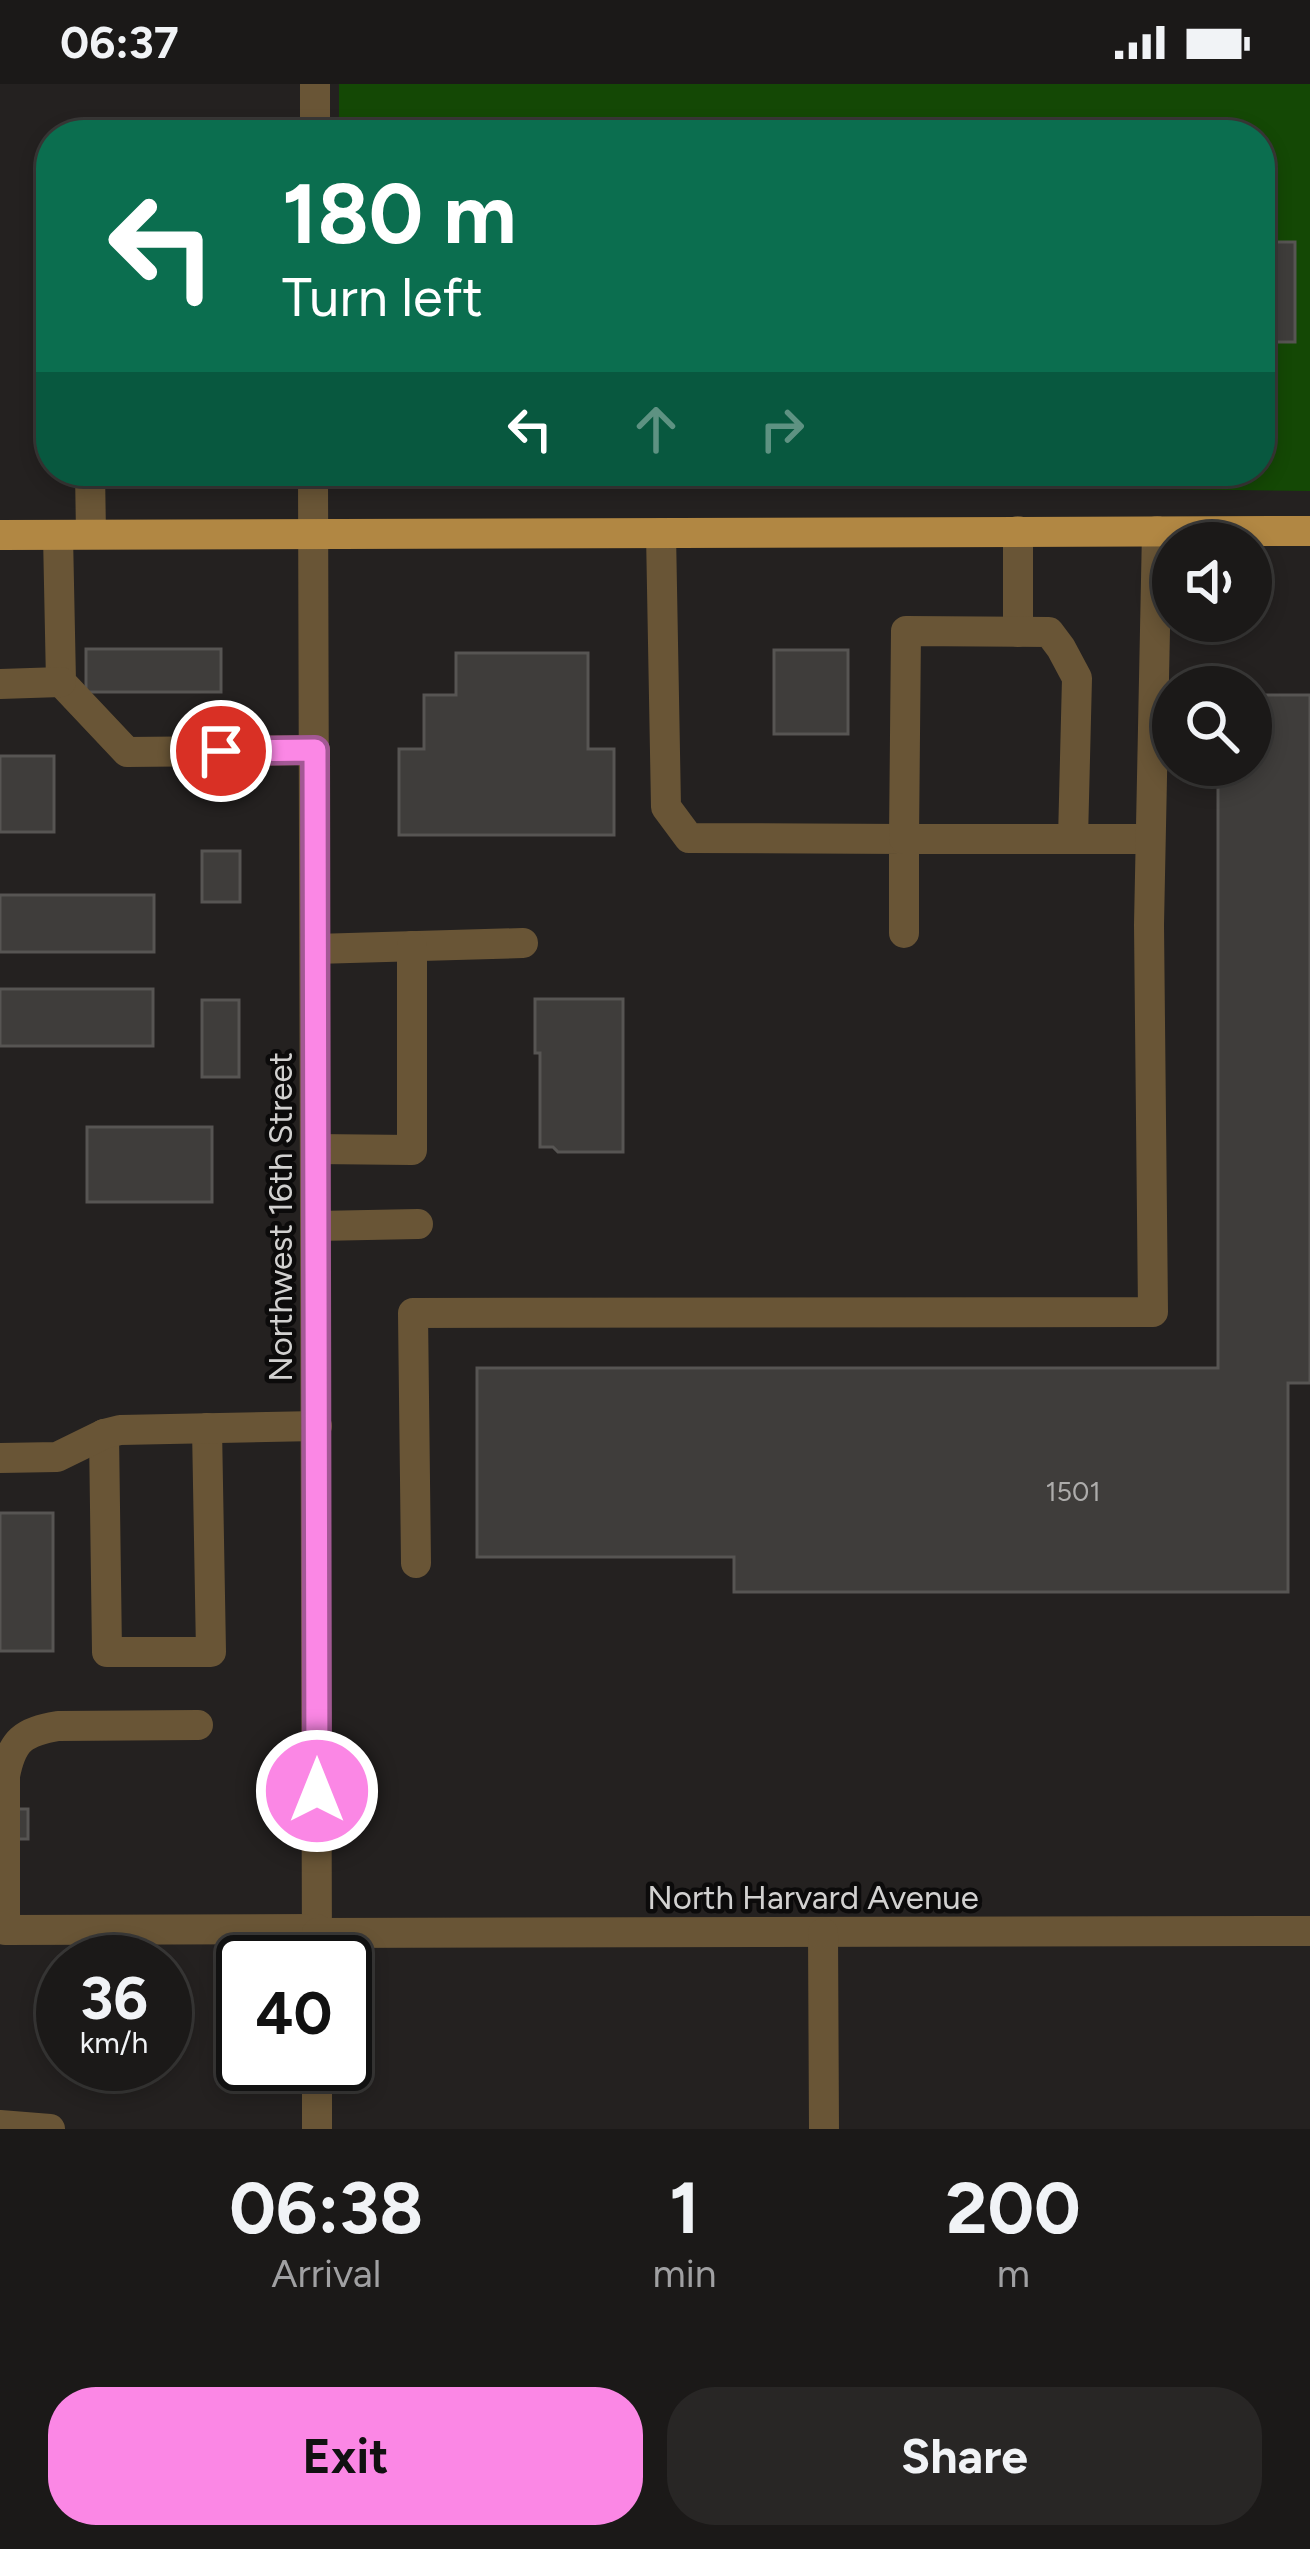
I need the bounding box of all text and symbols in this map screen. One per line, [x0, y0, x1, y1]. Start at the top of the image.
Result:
text: 06:37 [60, 15, 179, 69]
text: 180 m [282, 163, 517, 264]
icon: left [84, 168, 240, 324]
text: Turn left [282, 265, 483, 330]
icon: left [497, 396, 563, 462]
icon: ahead [623, 396, 689, 462]
icon: right [749, 396, 815, 462]
map controls [1152, 522, 1272, 786]
button: sound [1152, 522, 1272, 642]
button: search [1152, 666, 1272, 786]
pin [170, 700, 272, 802]
icon: arrive [188, 718, 254, 784]
street label: Northwest 16th Street [261, 1052, 300, 1382]
house number: 1501 [1045, 1475, 1101, 1508]
position arrow [254, 1728, 380, 1854]
street label: North Harvard Avenue [647, 1878, 979, 1917]
speed limit sign: 40 [216, 1935, 372, 2091]
text: 36 [80, 1962, 148, 2034]
text: km/h [80, 2024, 148, 2061]
text: 06:38 [229, 2165, 423, 2251]
text: 1 [669, 2165, 700, 2251]
text: 200 [946, 2165, 1081, 2251]
text: Arrival [271, 2250, 381, 2297]
text: min [653, 2250, 717, 2297]
text: m [997, 2250, 1030, 2297]
button: Exit [48, 2387, 643, 2525]
button: Share [667, 2387, 1262, 2525]

